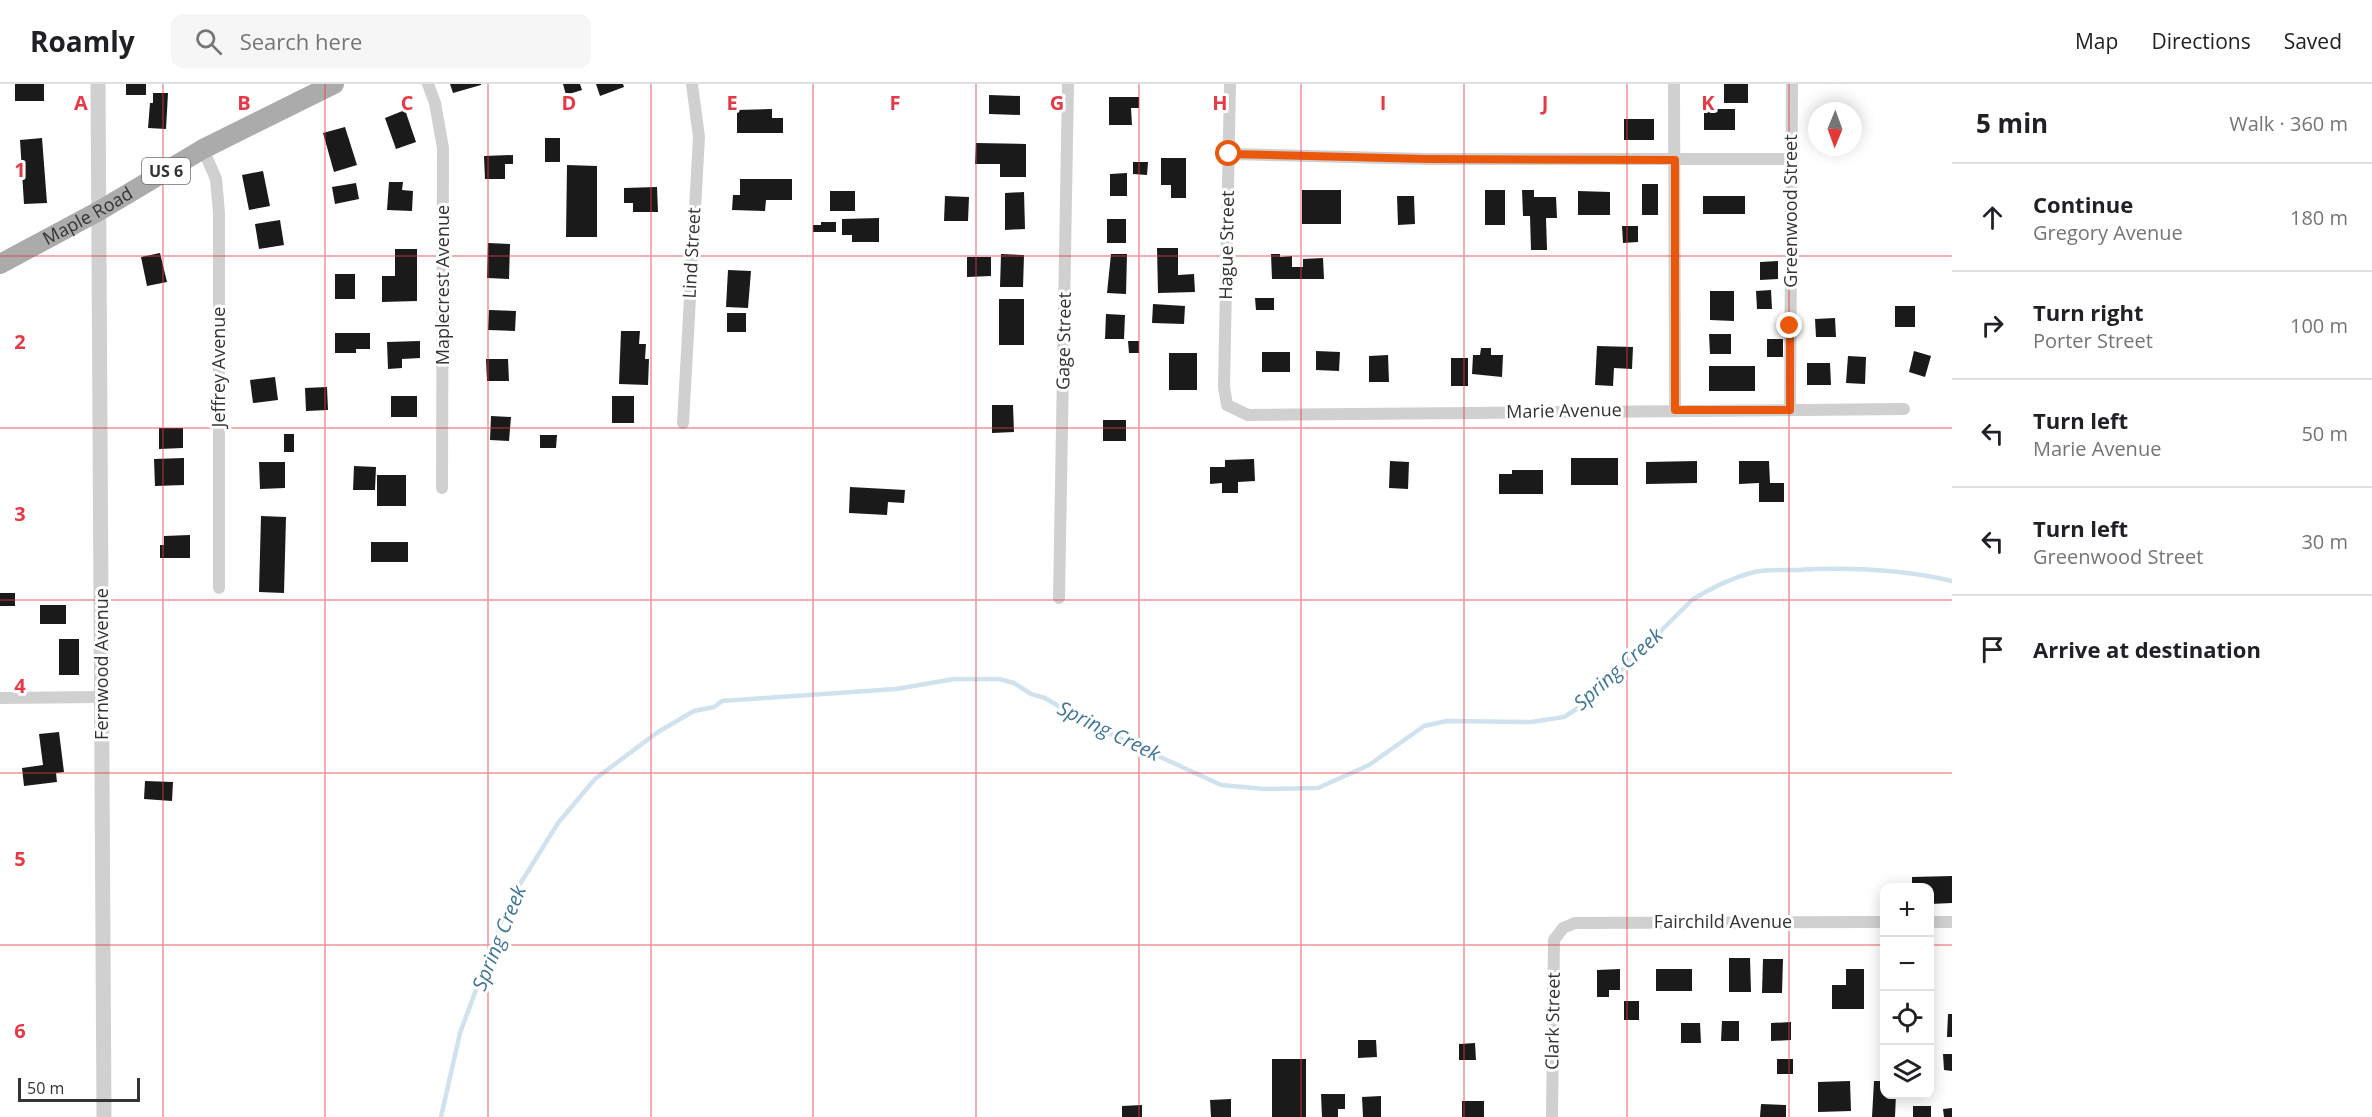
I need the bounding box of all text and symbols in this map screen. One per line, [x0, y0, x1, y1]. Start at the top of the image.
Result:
search box [171, 14, 591, 68]
text: Roamly [30, 22, 135, 60]
icon: search [192, 25, 225, 58]
text: Search here [240, 26, 362, 56]
text: Map [2075, 27, 2118, 55]
text: Directions [2151, 27, 2251, 55]
text: Saved [2284, 27, 2342, 55]
text: A [74, 89, 88, 116]
text: B [237, 89, 251, 116]
text: C [401, 89, 414, 116]
text: D [562, 89, 576, 116]
text: E [726, 89, 738, 116]
text: F [890, 89, 900, 116]
text: G [1050, 89, 1064, 116]
text: H [1212, 89, 1228, 116]
text: I [1380, 89, 1386, 116]
text: J [1540, 89, 1548, 116]
text: K [1701, 89, 1715, 116]
north arrow [1808, 102, 1862, 156]
text: 5 min [1976, 105, 2048, 141]
text: Walk · 360 m [2229, 110, 2348, 137]
street label: Greenwood Street [1778, 134, 1802, 288]
route start [1215, 140, 1241, 166]
text: 1 [14, 156, 26, 183]
road number: US 6 [142, 158, 190, 184]
street label: Maple Road [38, 181, 137, 250]
text: Continue [2033, 189, 2133, 219]
street label: Hague Street [1213, 190, 1239, 300]
icon: ahead [1976, 201, 2009, 234]
text: 180 m [2290, 204, 2348, 231]
street label: Maplecrest Avenue [430, 205, 454, 365]
street label: Lind Street [677, 207, 705, 299]
text: Gregory Avenue [2033, 219, 2183, 246]
street label: Gage Street [1050, 292, 1076, 390]
text: Turn right [2033, 297, 2144, 327]
street label: Jeffrey Avenue [206, 307, 230, 429]
icon: right [1976, 309, 2009, 342]
route end [1776, 312, 1802, 338]
text: 100 m [2290, 312, 2348, 339]
text: Porter Street [2033, 327, 2153, 354]
text: 2 [14, 328, 26, 355]
street label: Marie Avenue [1506, 397, 1622, 423]
text: Turn left [2033, 405, 2128, 435]
icon: left [1976, 417, 2009, 450]
text: 50 m [2301, 420, 2348, 447]
text: Marie Avenue [2033, 435, 2161, 462]
text: 3 [14, 500, 26, 527]
text: Turn left [2033, 513, 2128, 543]
icon: left [1976, 525, 2009, 558]
text: 30 m [2301, 528, 2348, 555]
text: Greenwood Street [2033, 543, 2203, 570]
street label: Fernwood Avenue [89, 588, 113, 740]
water label: Spring Creek [1567, 621, 1669, 716]
icon: arrive [1976, 633, 2009, 666]
text: Arrive at destination [2033, 634, 2261, 664]
text: 4 [14, 672, 26, 699]
water label: Spring Creek [1053, 694, 1166, 768]
text: 5 [14, 845, 26, 872]
water label: Spring Creek [465, 880, 532, 994]
map controls [1880, 883, 1934, 1099]
button: + [1880, 883, 1934, 937]
street label: Fairchild Avenue [1654, 909, 1792, 933]
button: − [1880, 937, 1934, 991]
street label: Clark Street [1539, 972, 1565, 1070]
button: locate [1880, 991, 1934, 1045]
text: 6 [14, 1017, 26, 1044]
button: layers [1880, 1045, 1934, 1099]
scale bar [18, 1075, 140, 1102]
text: 50 m [27, 1077, 64, 1099]

